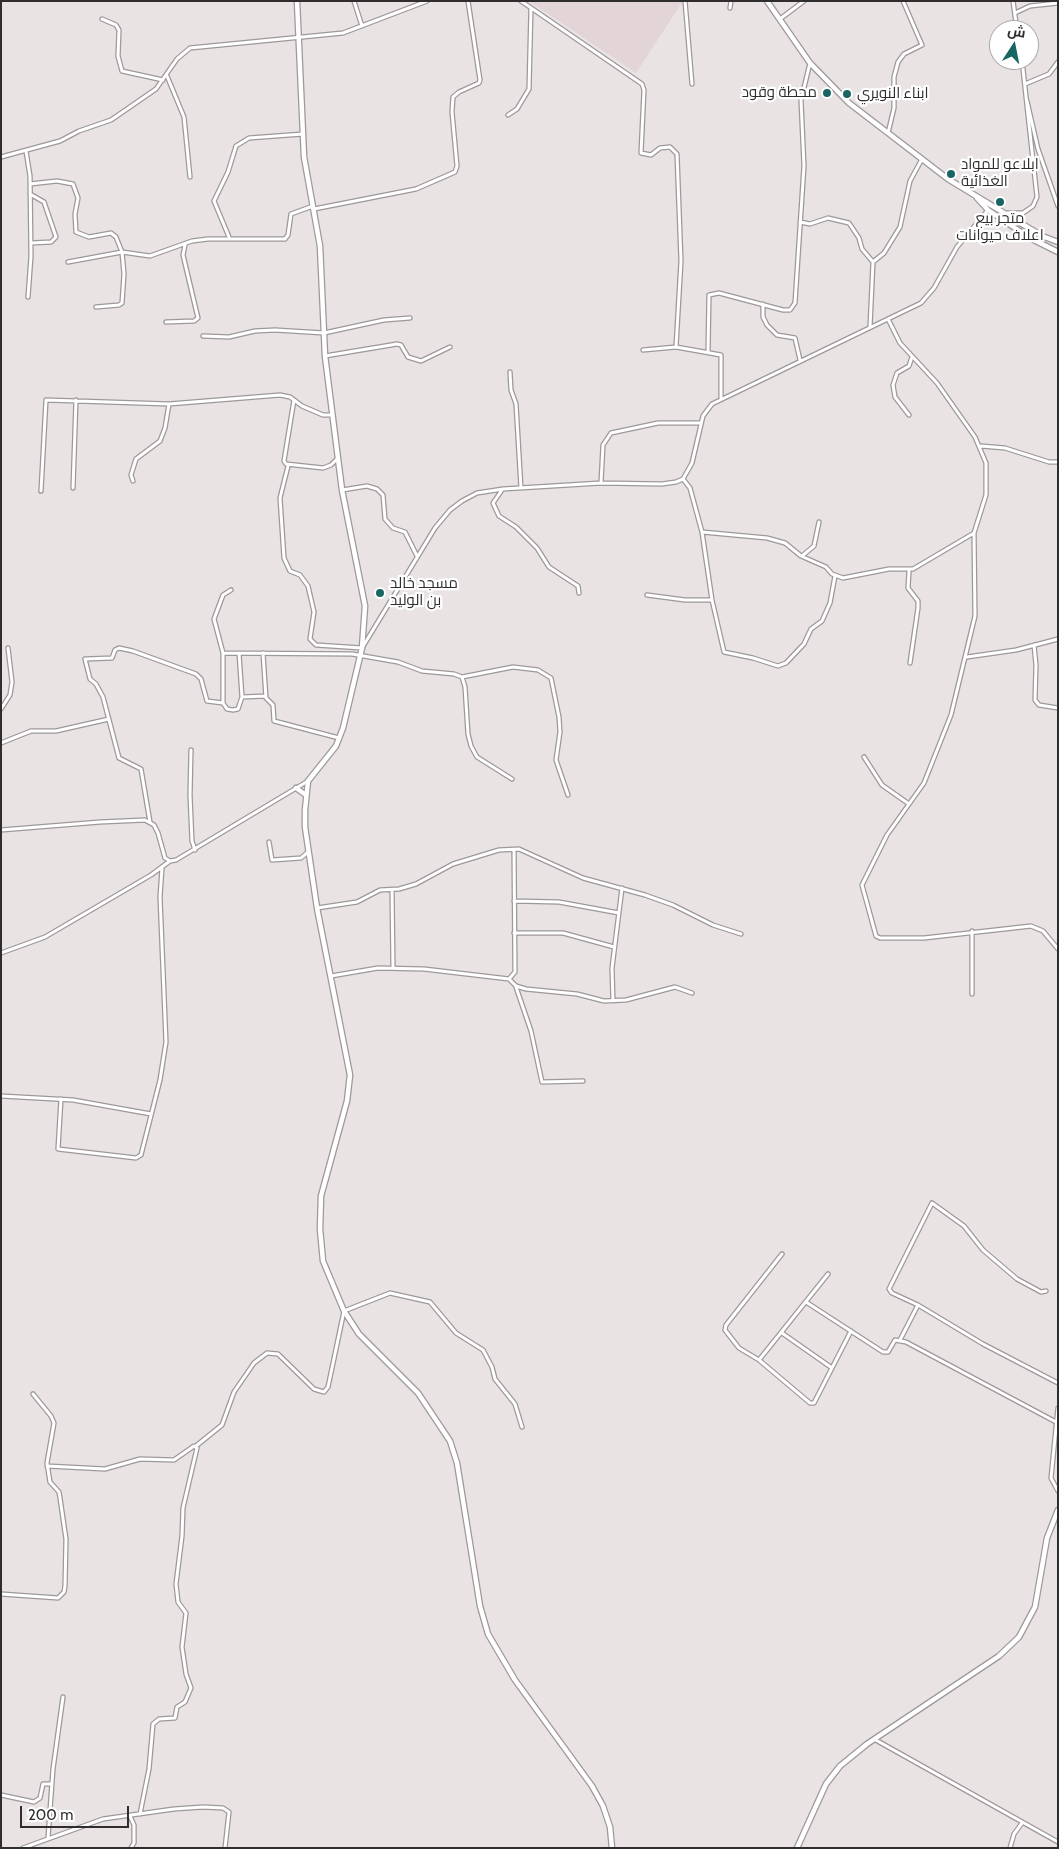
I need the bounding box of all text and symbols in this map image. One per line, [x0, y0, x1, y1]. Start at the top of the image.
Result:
north arrow [989, 20, 1039, 70]
text: ش [1006, 21, 1027, 42]
place label: محطة وقود [742, 84, 817, 102]
place label: ابناء النويري [857, 85, 929, 103]
marker: محطة وقود [821, 87, 833, 99]
marker: ابناء النويري [841, 88, 853, 100]
place label: ابلاعو للمواد الغذائية [961, 156, 1039, 191]
marker: ابلاعو للمواد الغذائية [945, 168, 957, 180]
marker: متجر بيع اعلاف حيوانات [994, 196, 1006, 208]
place label: متجر بيع اعلاف حيوانات [956, 210, 1044, 245]
place label: مسجد خالد بن الوليد [390, 575, 458, 610]
marker: مسجد خالد بن الوليد [374, 587, 386, 599]
scale bar [22, 1796, 131, 1828]
text: 200 m [28, 1806, 73, 1824]

